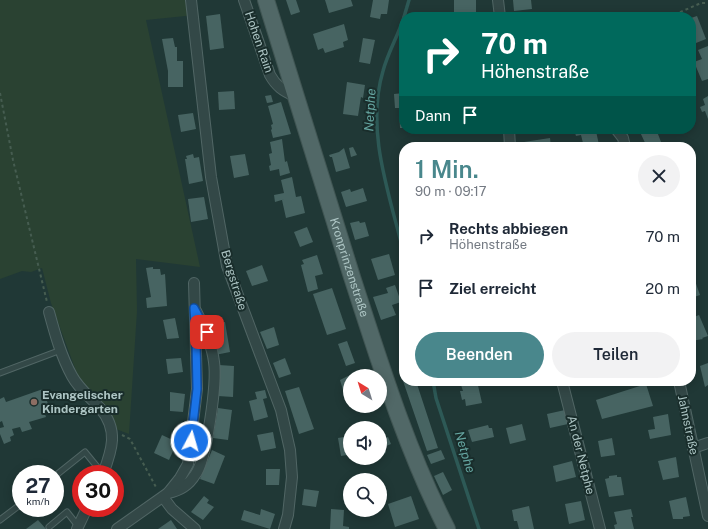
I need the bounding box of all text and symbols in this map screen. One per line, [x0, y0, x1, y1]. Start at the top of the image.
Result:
street label: Hohen Rain [242, 9, 276, 75]
text: 70 m [481, 27, 548, 60]
icon: right [415, 28, 467, 80]
text: Höhenstraße [481, 61, 589, 82]
water label: Netphe [361, 88, 379, 132]
icon: arrive [459, 104, 481, 126]
text: Dann [415, 107, 451, 124]
text: 1 Min. [415, 155, 479, 183]
button: close [638, 155, 680, 197]
text: 90 m · 09:17 [415, 184, 487, 199]
street label: Kronprinzenstraße [327, 216, 372, 319]
text: Rechts abbiegen [449, 220, 568, 237]
icon: right [415, 225, 437, 247]
text: 70 m [645, 228, 680, 245]
text: Höhenstraße [449, 237, 527, 252]
street label: Bergstraße [218, 248, 250, 312]
icon: arrive [415, 277, 437, 299]
text: Ziel erreicht [449, 280, 536, 297]
text: 20 m [645, 280, 680, 297]
pin [190, 315, 224, 349]
icon: arrive [196, 321, 218, 343]
button: Beenden [415, 332, 544, 378]
button: Teilen [552, 332, 680, 378]
north arrow [343, 369, 387, 413]
map controls [343, 369, 387, 517]
place label: Evangelischer Kindergarten [42, 388, 123, 416]
street label: Jahnstraße [675, 394, 701, 456]
marker: Evangelischer Kindergarten [29, 397, 39, 407]
street label: An der Netphe [564, 414, 598, 496]
position arrow [170, 420, 212, 462]
button: sound [343, 421, 387, 465]
water label: Netphe [452, 429, 478, 475]
speed limit sign: 30 [72, 465, 124, 517]
button: search [343, 473, 387, 517]
text: 27 [25, 474, 51, 498]
text: km/h [26, 495, 50, 507]

